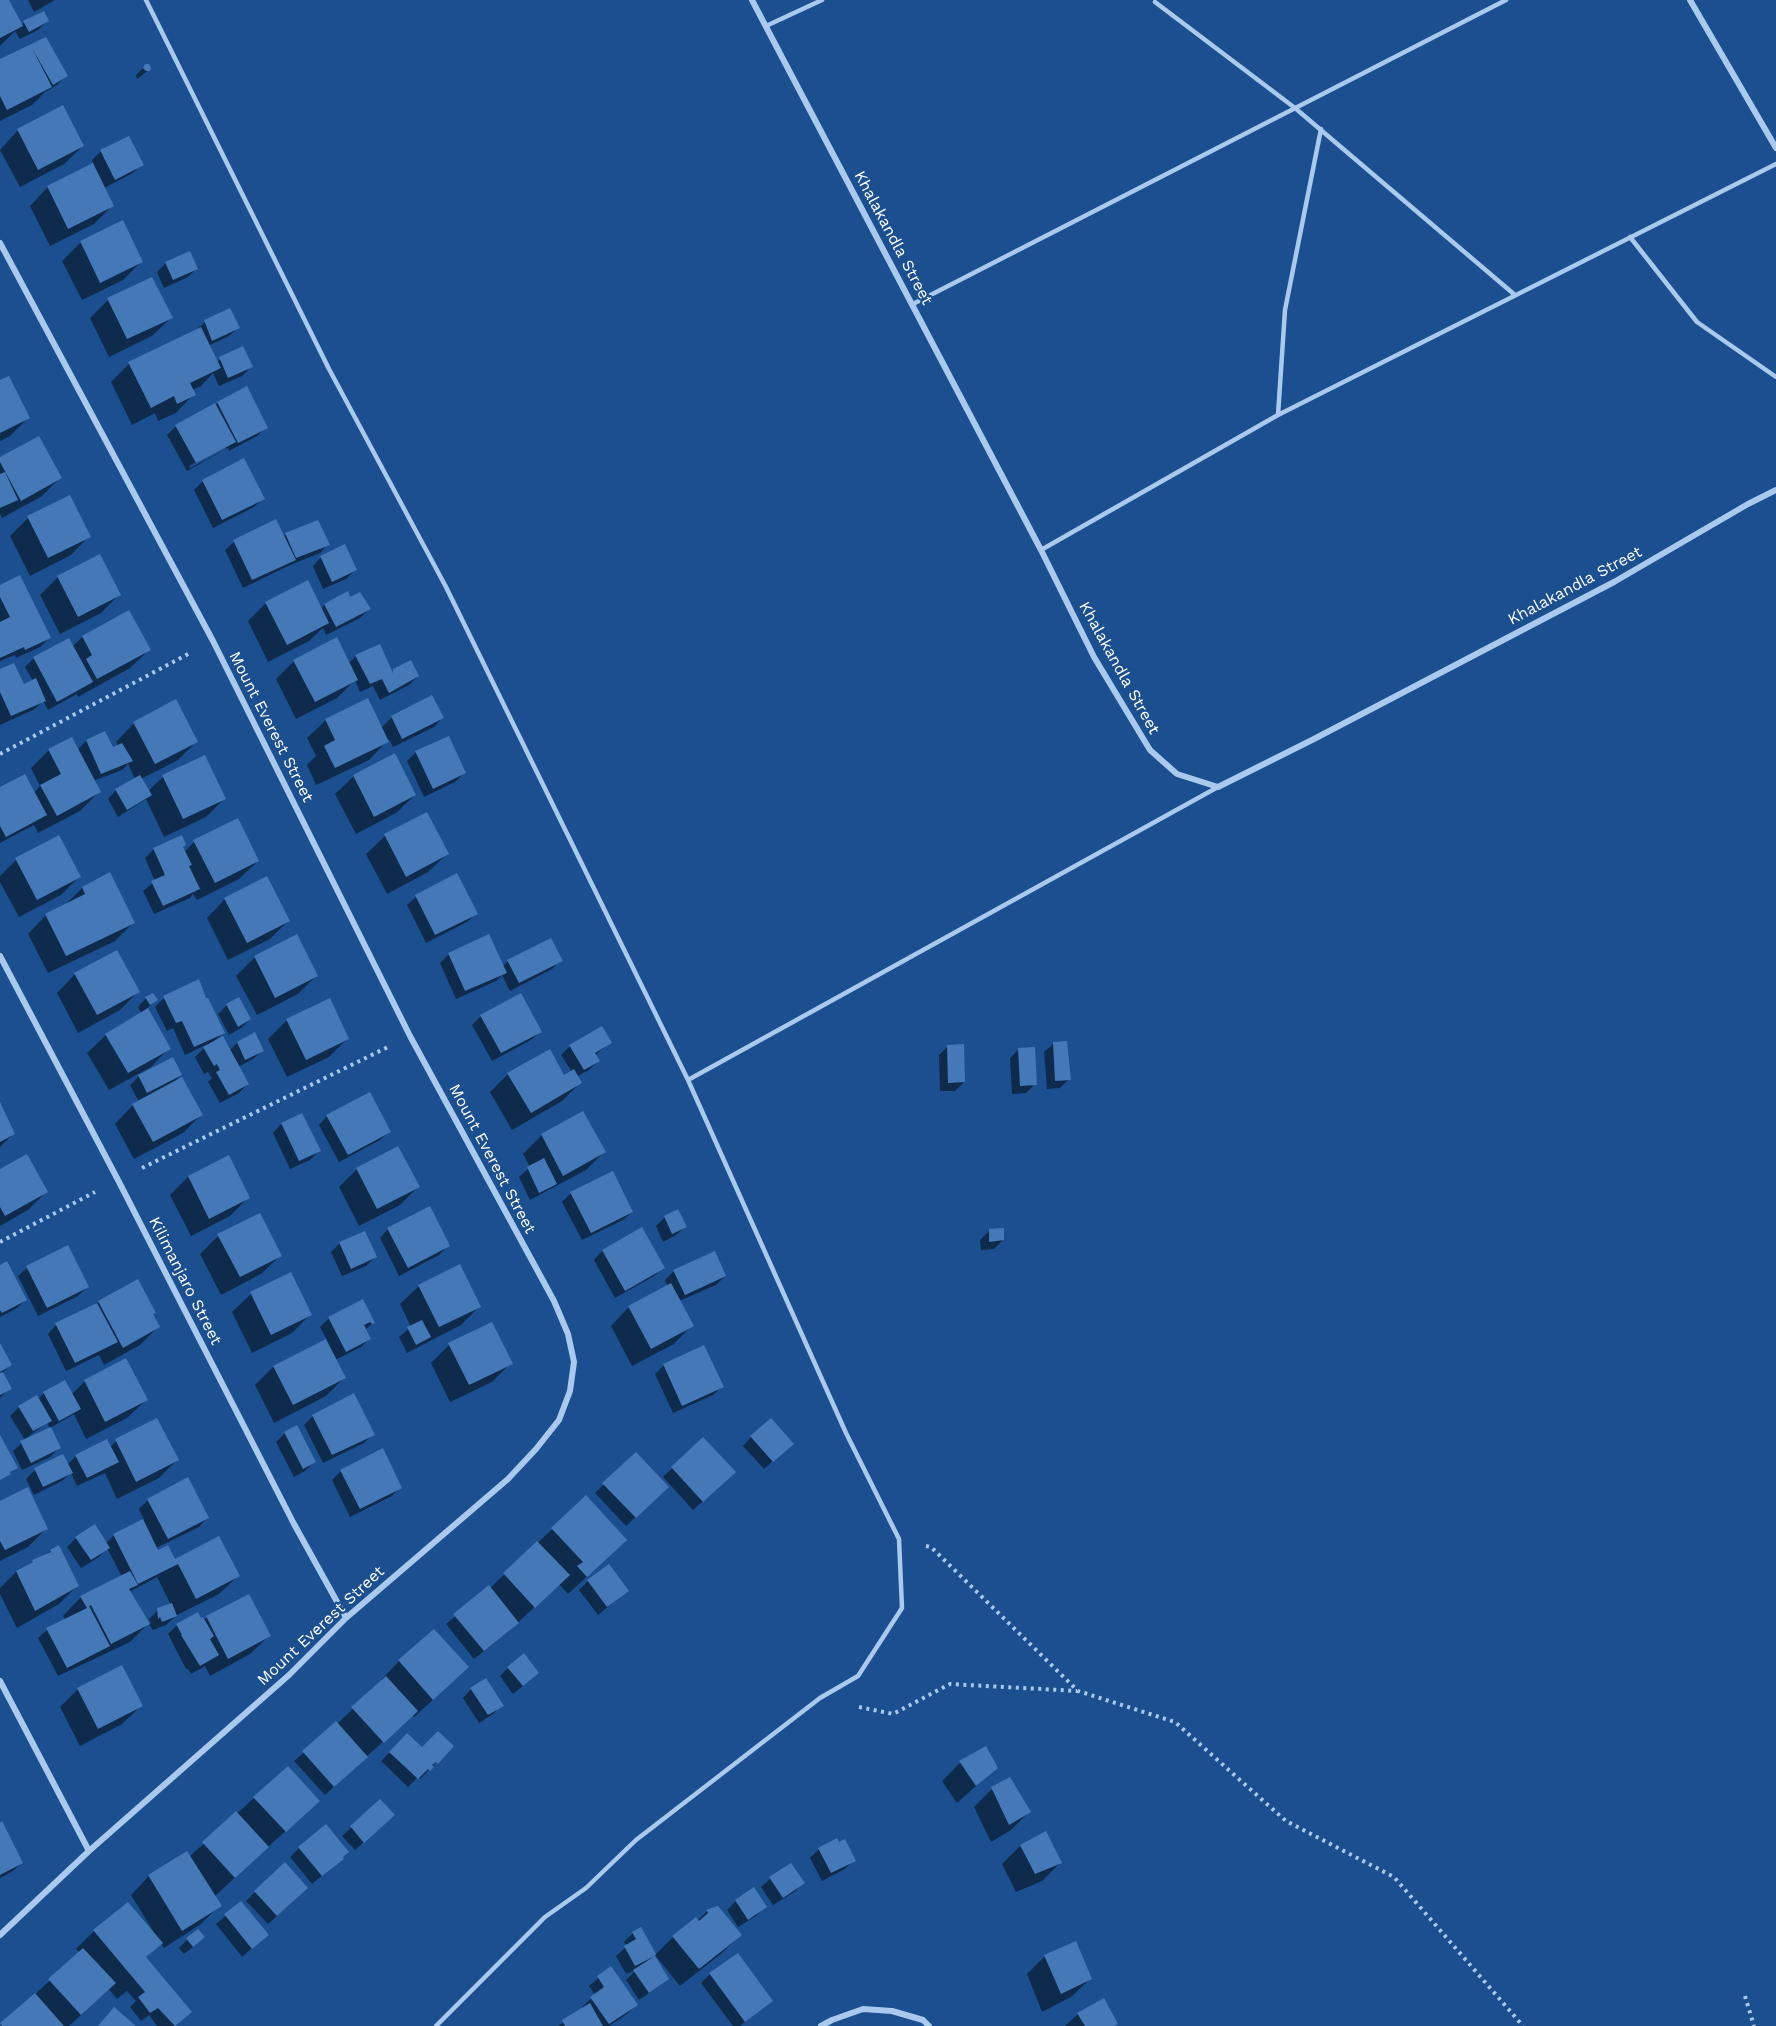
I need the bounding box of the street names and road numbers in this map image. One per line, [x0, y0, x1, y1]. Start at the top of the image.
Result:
street label: Khalakandla Street [850, 168, 936, 308]
street label: Khalakandla Street [1505, 543, 1645, 629]
street label: Khalakandla Street [1075, 598, 1163, 738]
street label: Mount Everest Street [225, 648, 317, 806]
street label: Mount Everest Street [444, 1081, 540, 1237]
street label: Kilimanjaro Street [144, 1214, 226, 1348]
street label: Mount Everest Street [254, 1562, 388, 1690]

